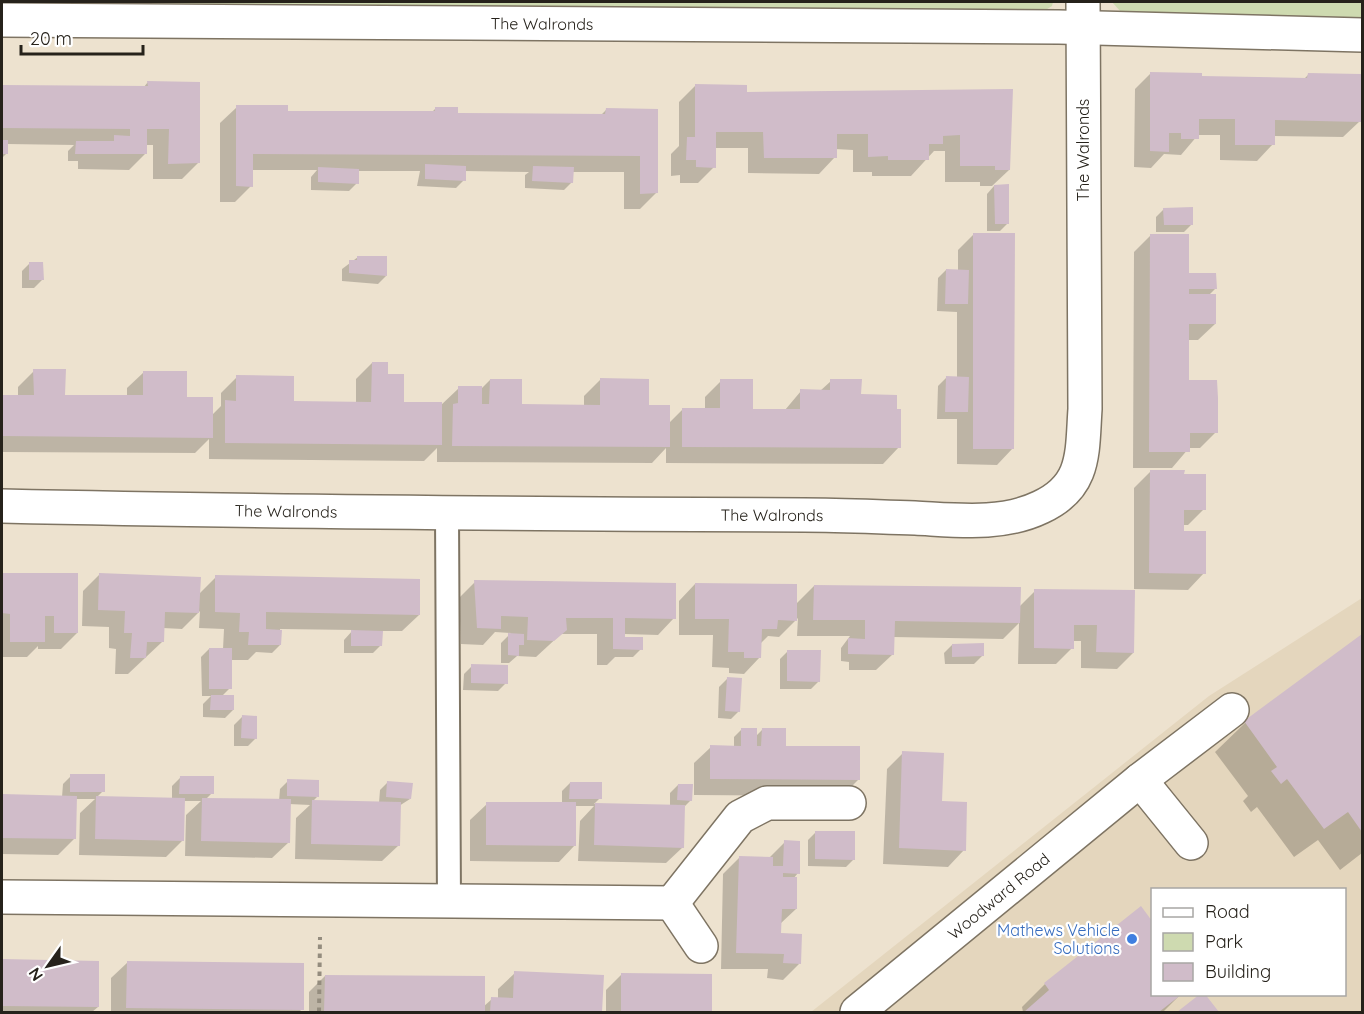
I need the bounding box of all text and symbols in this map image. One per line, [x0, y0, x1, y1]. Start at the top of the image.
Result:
street label: The Walronds [491, 13, 593, 34]
scale bar [21, 18, 142, 56]
text: 20 m [30, 27, 72, 50]
street label: The Walronds [1073, 99, 1093, 201]
street label: The Walronds [234, 500, 337, 522]
street label: The Walronds [721, 505, 823, 525]
street label: Woodward Road [944, 848, 1053, 944]
legend [1151, 888, 1346, 996]
text: Road [1205, 900, 1250, 923]
place label: Mathews Vehicle Solutions [997, 920, 1120, 958]
text: Park [1205, 930, 1243, 953]
marker: Mathews Vehicle Solutions [1125, 932, 1139, 946]
north arrow [18, 936, 78, 996]
text: Building [1205, 960, 1271, 983]
text: N [24, 964, 47, 985]

